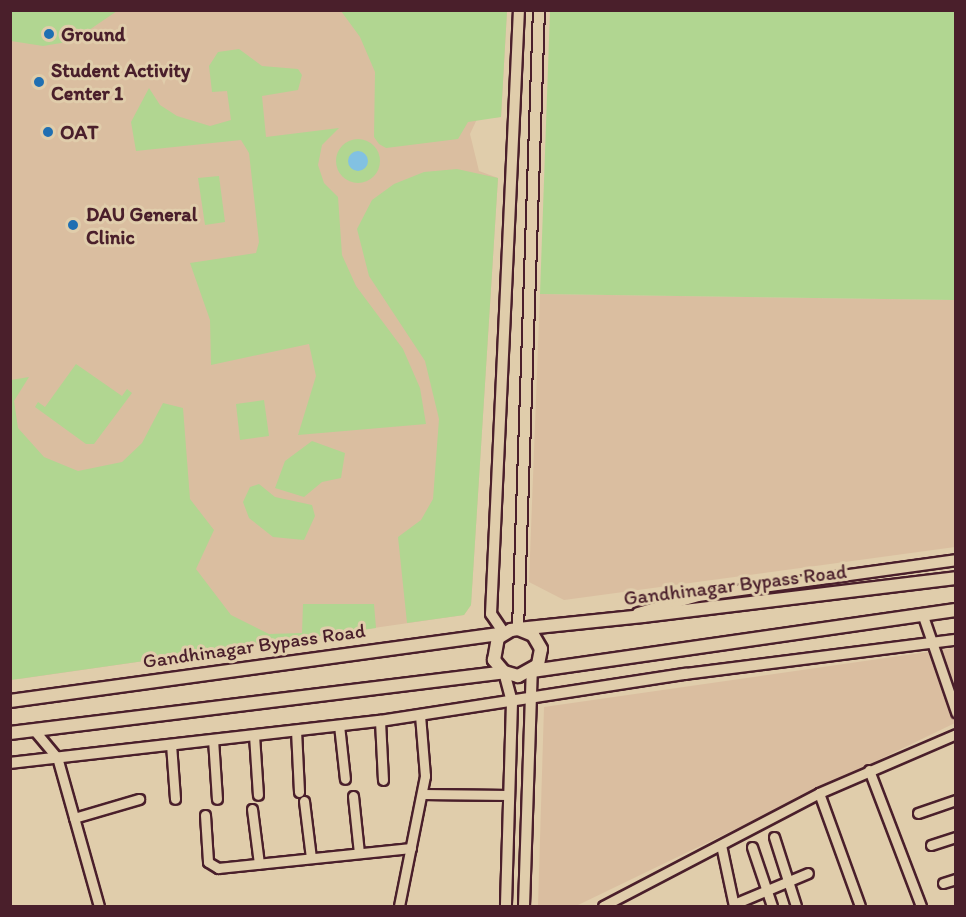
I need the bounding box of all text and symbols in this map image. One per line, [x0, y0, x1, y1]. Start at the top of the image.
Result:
place label: Ground [61, 22, 125, 46]
marker: Ground [42, 27, 56, 41]
place label: Student Activity Center 1 [51, 58, 190, 105]
marker: Student Activity Center 1 [32, 75, 46, 89]
place label: OAT [60, 120, 99, 144]
marker: OAT [41, 125, 55, 139]
place label: DAU General Clinic [86, 202, 197, 249]
marker: DAU General Clinic [64, 216, 82, 234]
street label: Gandhinagar Bypass Road [622, 559, 848, 611]
street label: Gandhinagar Bypass Road [141, 618, 367, 674]

